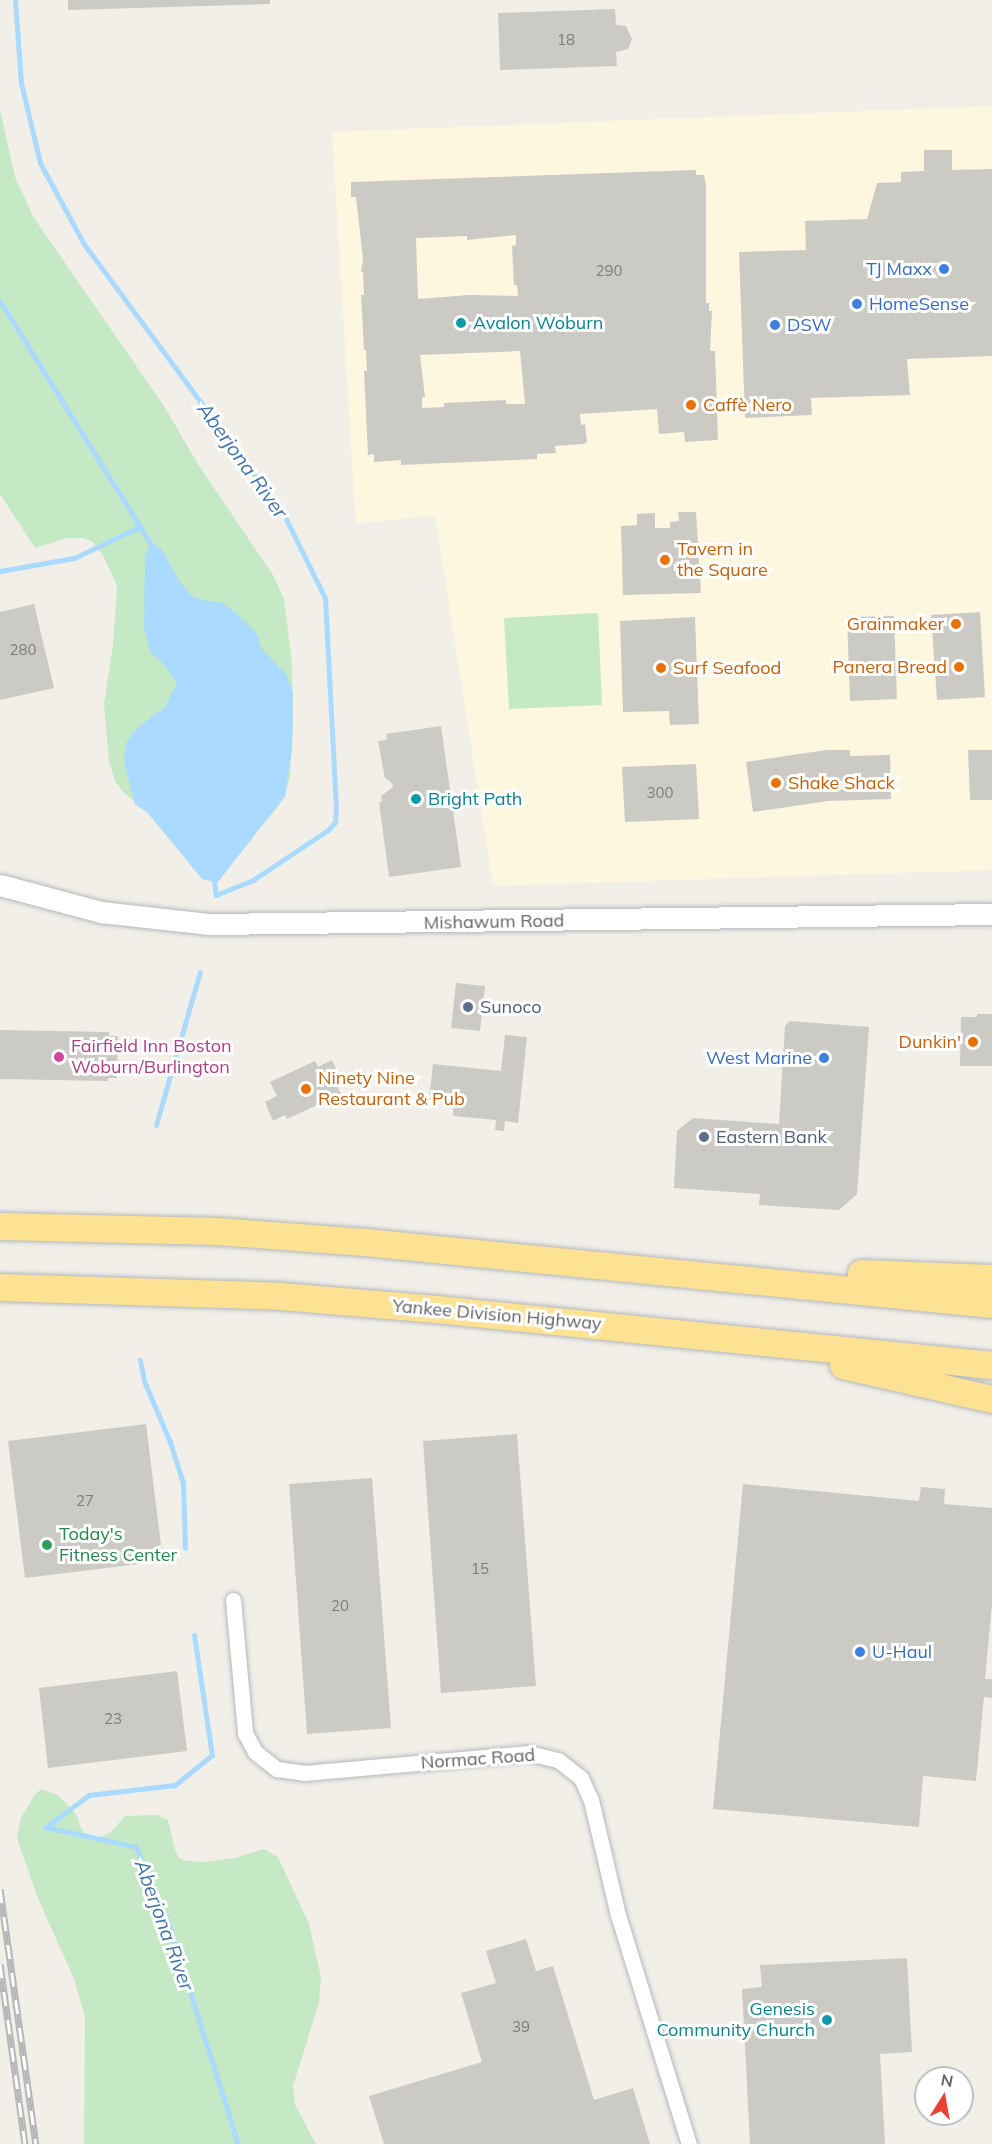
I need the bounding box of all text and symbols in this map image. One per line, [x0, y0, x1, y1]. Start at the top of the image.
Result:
house number: 18 [557, 31, 575, 49]
place label: TJ Maxx [866, 258, 932, 280]
house number: 290 [596, 262, 622, 280]
marker: TJ Maxx [937, 262, 951, 276]
place label: HomeSense [869, 293, 969, 315]
marker: HomeSense [850, 297, 864, 311]
place label: Avalon Woburn [473, 312, 603, 334]
place label: DSW [787, 314, 831, 336]
marker: Avalon Woburn [454, 316, 468, 330]
marker: DSW [768, 318, 782, 332]
place label: Caffè Nero [703, 394, 792, 416]
water label: Aberjona River [193, 397, 293, 523]
marker: Caffè Nero [684, 398, 698, 412]
place label: Tavern in the Square [677, 539, 768, 582]
marker: Tavern in the Square [658, 553, 672, 567]
place label: Grainmaker [847, 613, 944, 635]
marker: Grainmaker [949, 617, 963, 631]
house number: 280 [10, 641, 36, 659]
place label: Panera Bread [833, 656, 947, 678]
place label: Surf Seafood [673, 657, 781, 679]
marker: Panera Bread [952, 660, 966, 674]
marker: Surf Seafood [654, 661, 668, 675]
place label: Shake Shack [788, 772, 895, 794]
marker: Shake Shack [769, 776, 783, 790]
house number: 300 [647, 784, 673, 802]
place label: Bright Path [428, 788, 522, 810]
marker: Bright Path [409, 792, 423, 806]
street label: Mishawum Road [424, 910, 564, 934]
place label: Sunoco [480, 996, 541, 1018]
marker: Sunoco [461, 1000, 475, 1014]
place label: Dunkin' [899, 1031, 961, 1053]
marker: Dunkin' [966, 1035, 980, 1049]
place label: Fairfield Inn Boston Woburn/Burlington [71, 1036, 232, 1078]
place label: West Marine [706, 1047, 812, 1069]
marker: Fairfield Inn Boston Woburn/Burlington [52, 1050, 66, 1064]
marker: West Marine [817, 1051, 831, 1065]
place label: Ninety Nine Restaurant & Pub [318, 1068, 465, 1110]
marker: Ninety Nine Restaurant & Pub [299, 1082, 313, 1096]
place label: Eastern Bank [716, 1126, 827, 1148]
marker: Eastern Bank [697, 1130, 711, 1144]
street label: Yankee Division Highway [392, 1295, 602, 1335]
house number: 27 [76, 1492, 94, 1510]
place label: Today's Fitness Center [59, 1524, 177, 1567]
marker: Today's Fitness Center [40, 1538, 54, 1552]
house number: 15 [471, 1560, 489, 1578]
house number: 20 [331, 1597, 349, 1615]
place label: U-Haul [872, 1641, 932, 1663]
marker: U-Haul [853, 1645, 867, 1659]
house number: 23 [104, 1710, 122, 1728]
street label: Normac Road [420, 1744, 536, 1774]
water label: Aberjona River [130, 1856, 200, 1994]
place label: Genesis Community Church [656, 1999, 815, 2042]
marker: Genesis Community Church [820, 2013, 834, 2027]
house number: 39 [512, 2018, 530, 2036]
north arrow [914, 2066, 974, 2126]
text: N [939, 2069, 955, 2091]

